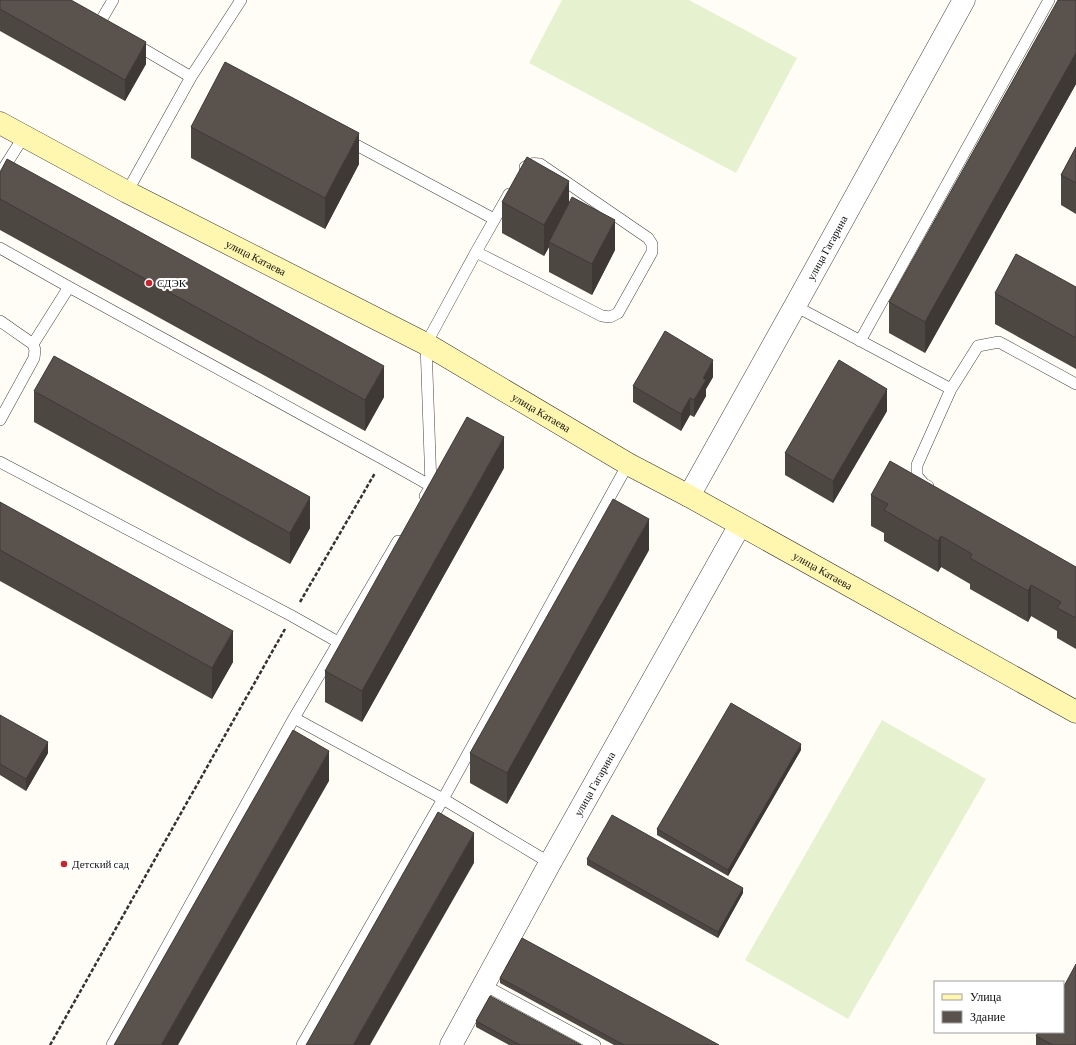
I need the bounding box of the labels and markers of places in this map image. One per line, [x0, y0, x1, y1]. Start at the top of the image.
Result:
place label: СДЭК [157, 277, 187, 289]
marker: СДЭК [144, 278, 154, 288]
place label: Детский сад [72, 858, 129, 870]
marker: Детский сад [59, 859, 69, 869]

